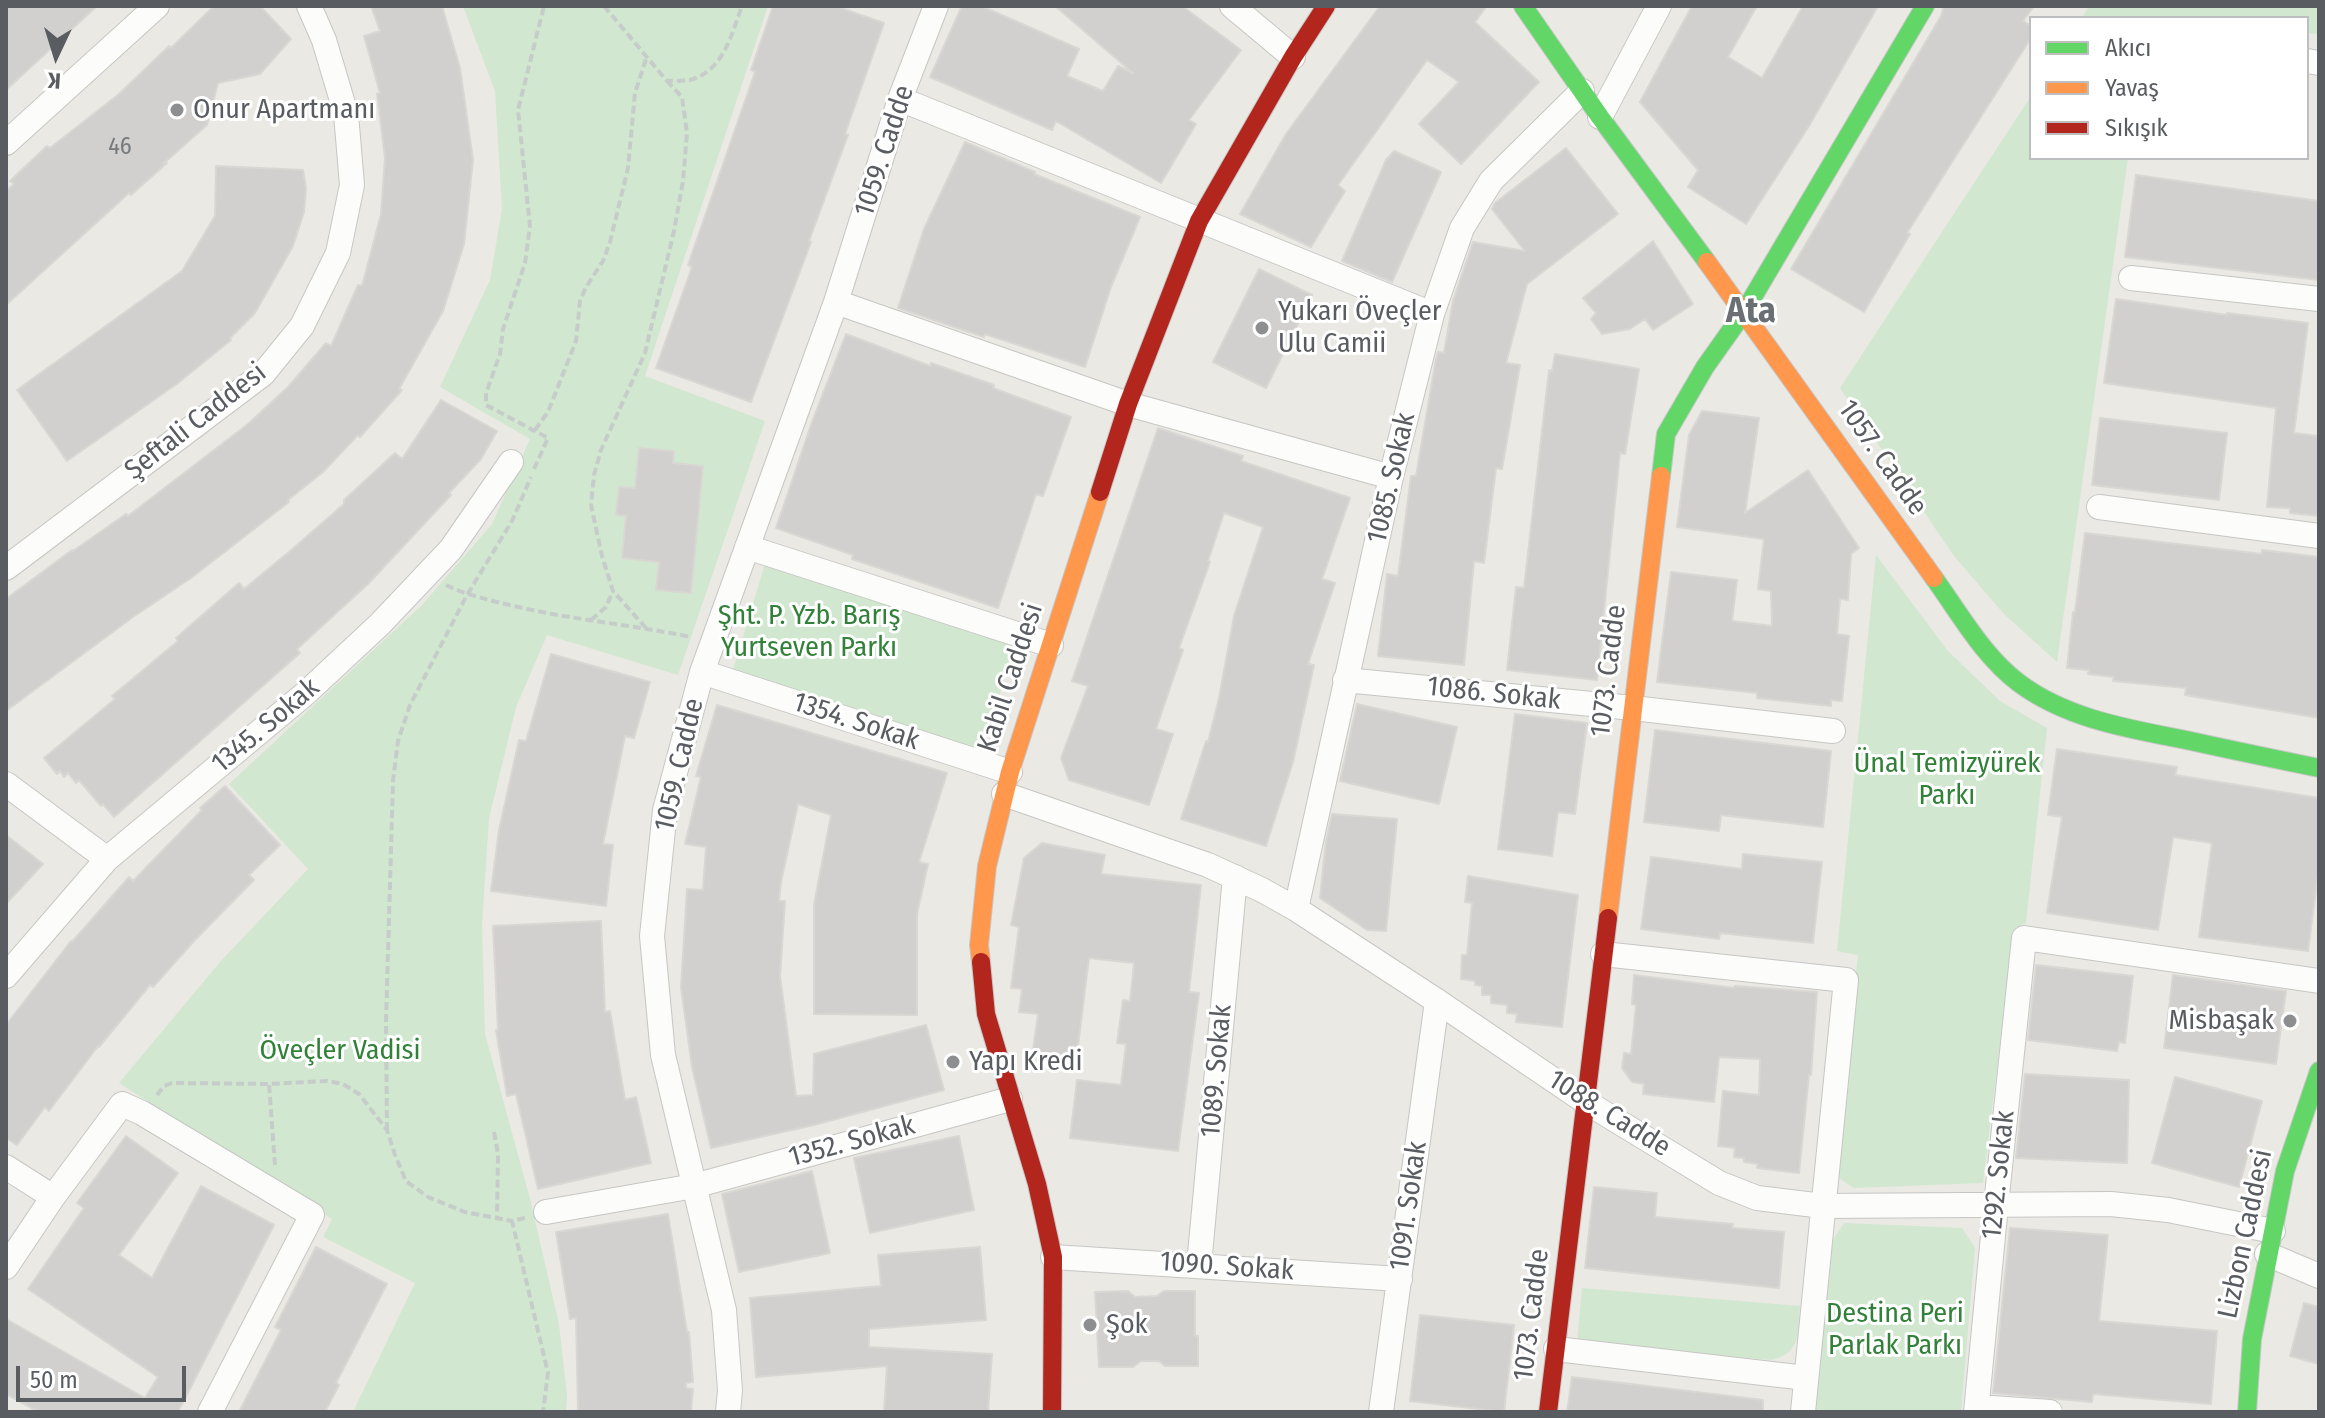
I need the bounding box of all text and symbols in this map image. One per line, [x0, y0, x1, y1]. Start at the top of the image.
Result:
north arrow [16, 16, 96, 96]
legend [2029, 16, 2309, 160]
text: Akıcı [2105, 34, 2151, 62]
text: K [47, 67, 62, 94]
text: Yavaş [2105, 74, 2159, 102]
street label: 1059. Cadde [848, 81, 922, 221]
place label: Onur Apartmanı [193, 93, 375, 127]
marker: Onur Apartmanı [168, 101, 186, 119]
text: Sıkışık [2105, 114, 2168, 142]
house number: 46 [108, 133, 132, 161]
district label: Ata [1726, 290, 1776, 334]
place label: Yukarı Öveçler Ulu Camii [1278, 295, 1442, 361]
marker: Yukarı Öveçler Ulu Camii [1253, 319, 1271, 337]
street label: Şeftali Caddesi [119, 356, 273, 488]
street label: 1057. Cadde [1830, 394, 1934, 522]
street label: 1085. Sokak [1361, 409, 1423, 547]
park label: Şht. P. Yzb. Barış Yurtseven Parkı [718, 599, 900, 665]
street label: Kabil Caddesi [971, 599, 1051, 757]
street label: 1073. Cadde [1584, 603, 1634, 739]
street label: 1086. Sokak [1426, 670, 1562, 718]
street label: 1345. Sokak [205, 671, 327, 781]
street label: 1354. Sokak [789, 686, 923, 758]
street label: 1059. Cadde [648, 695, 712, 835]
park label: Ünal Temizyürek Parkı [1854, 747, 2040, 813]
street label: 1089. Sokak [1194, 1003, 1240, 1139]
place label: Misbaşak [2168, 1004, 2274, 1038]
marker: Misbaşak [2281, 1012, 2299, 1030]
park label: Öveçler Vadisi [259, 1034, 421, 1068]
place label: Yapı Kredi [969, 1045, 1083, 1079]
marker: Yapı Kredi [944, 1053, 962, 1071]
street label: 1088. Cadde [1542, 1063, 1676, 1165]
street label: 1352. Sokak [785, 1109, 919, 1175]
street label: 1292. Sokak [1976, 1109, 2022, 1241]
street label: 1091. Sokak [1383, 1139, 1435, 1273]
street label: Lizbon Caddesi [2212, 1146, 2280, 1322]
street label: 1090. Sokak [1159, 1246, 1295, 1288]
street label: 1073. Cadde [1507, 1247, 1557, 1383]
park label: Destina Peri Parlak Parkı [1826, 1297, 1964, 1363]
place label: Şok [1106, 1308, 1148, 1342]
marker: Şok [1081, 1316, 1099, 1334]
scale bar [20, 1350, 190, 1400]
text: 50 m [30, 1366, 78, 1394]

